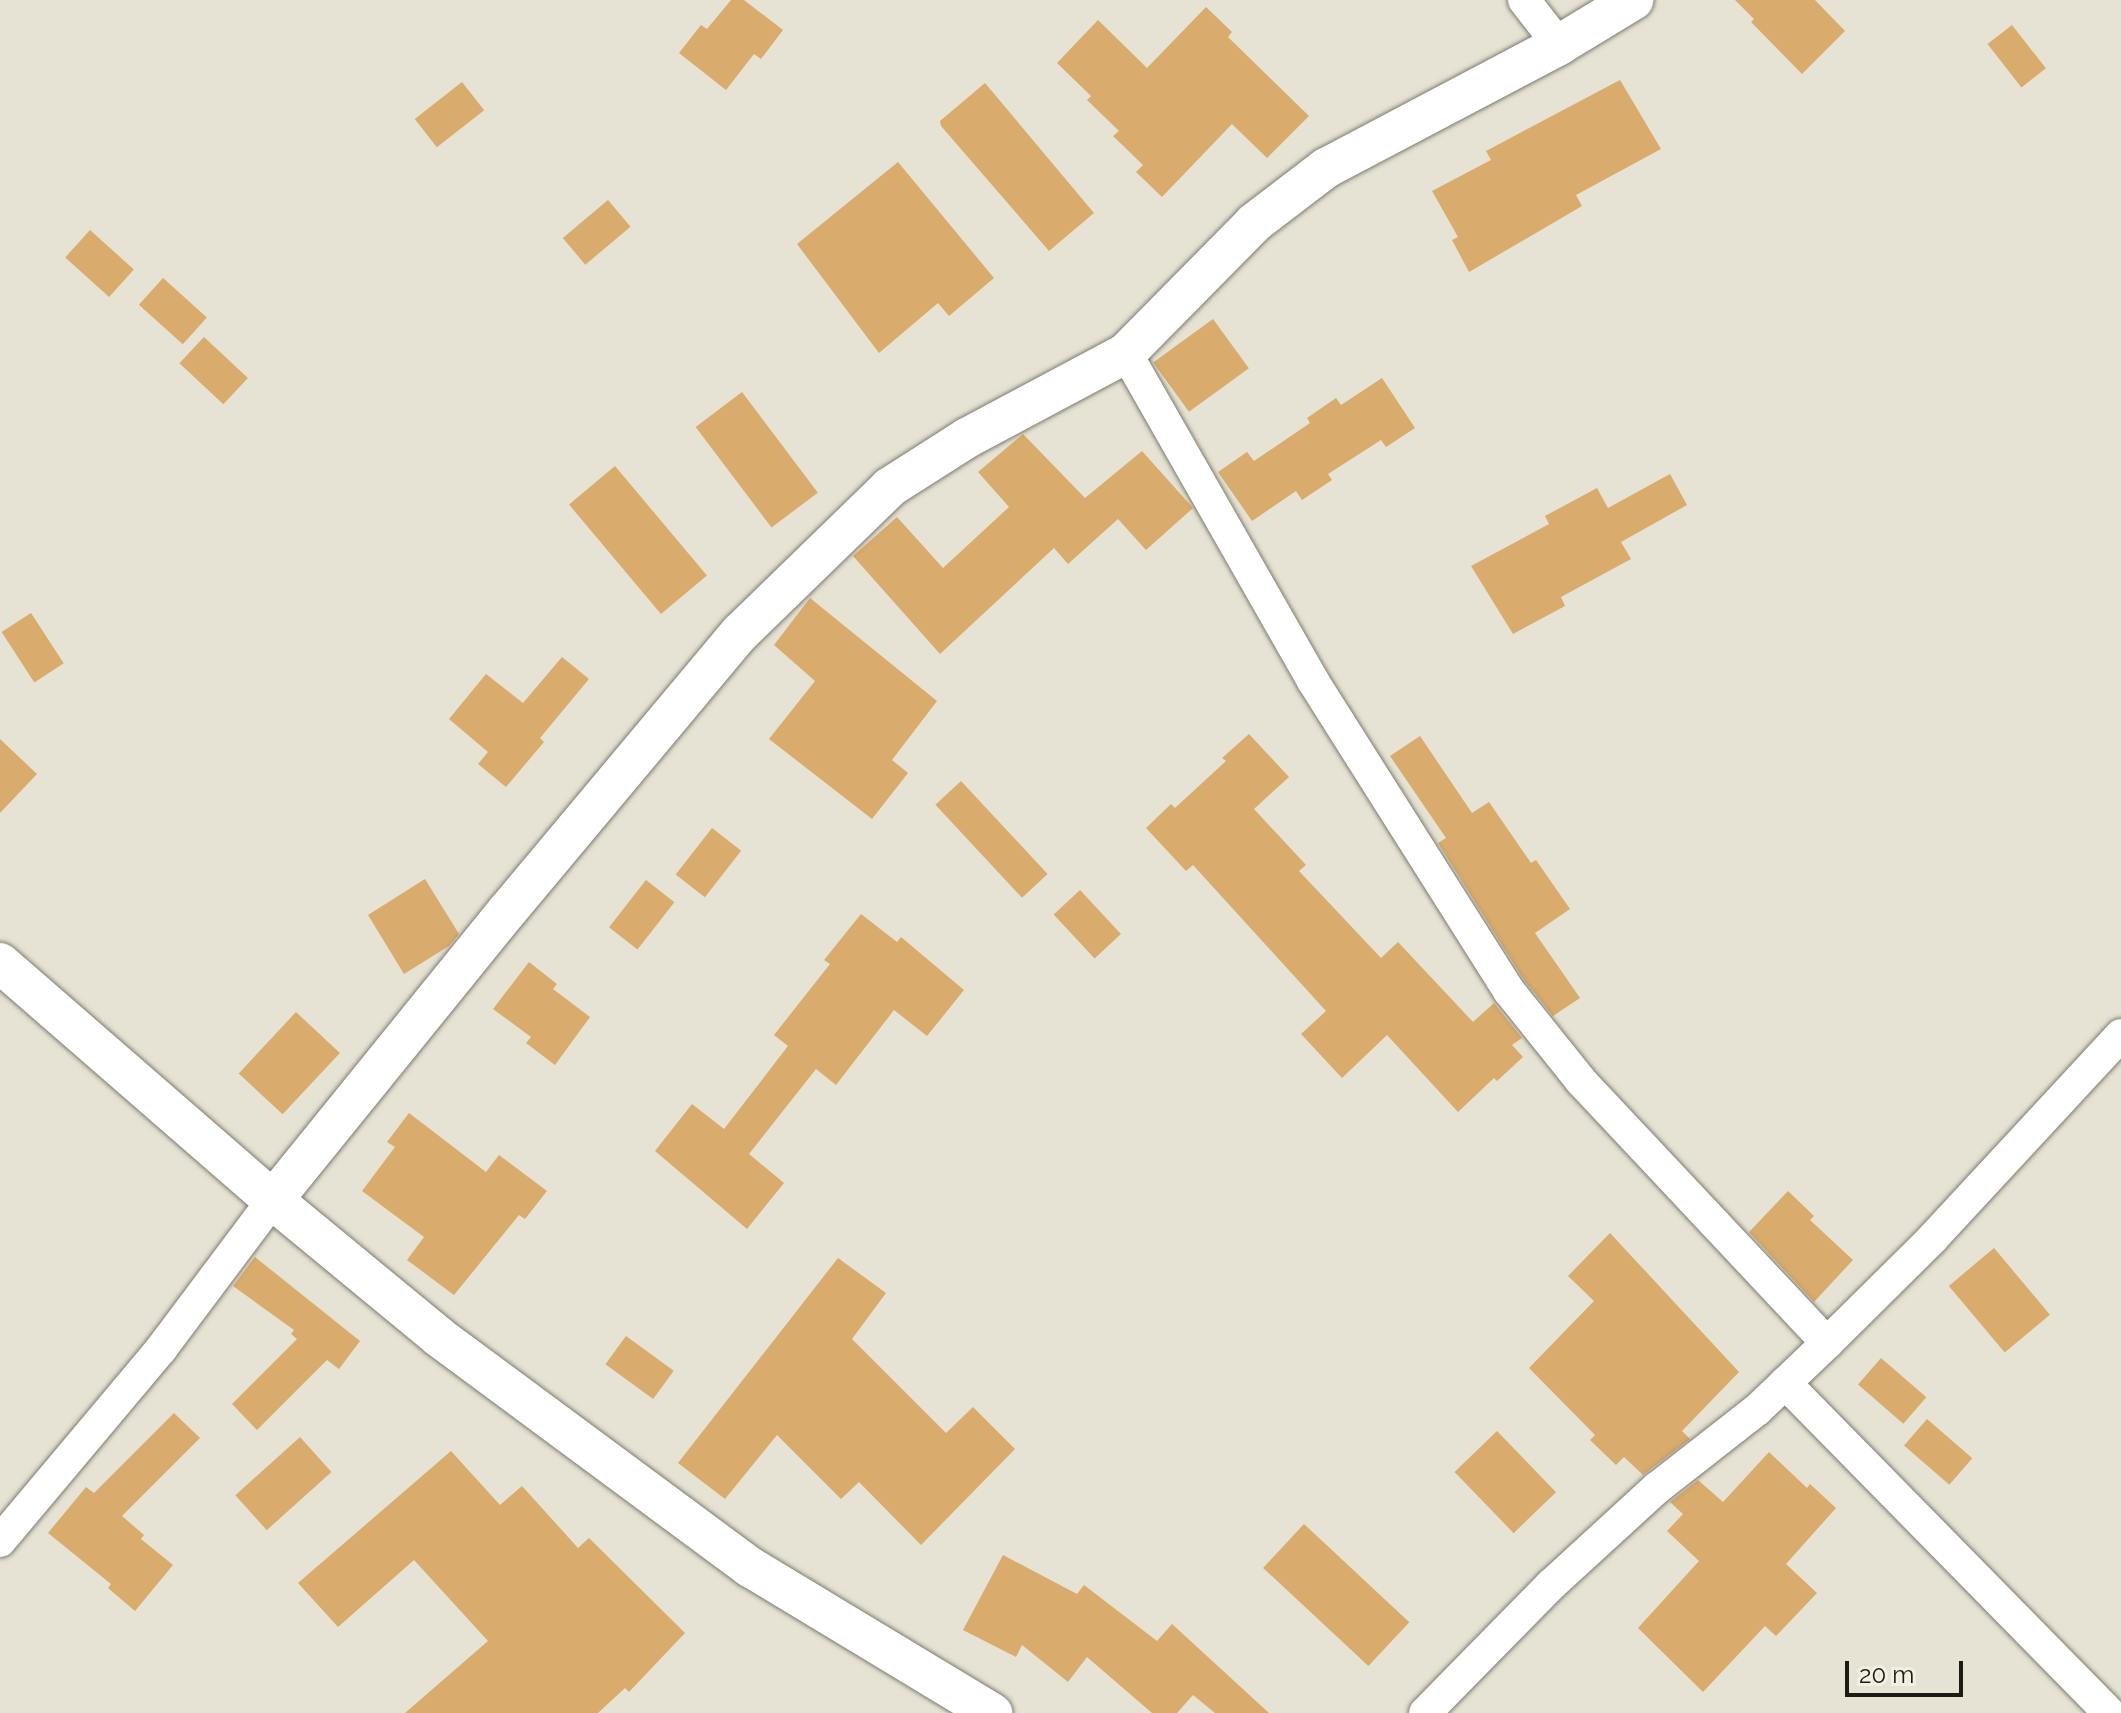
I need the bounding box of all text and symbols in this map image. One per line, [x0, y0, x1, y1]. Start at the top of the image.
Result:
scale bar [1849, 1645, 1967, 1695]
text: 20 m [1859, 1660, 1914, 1689]

